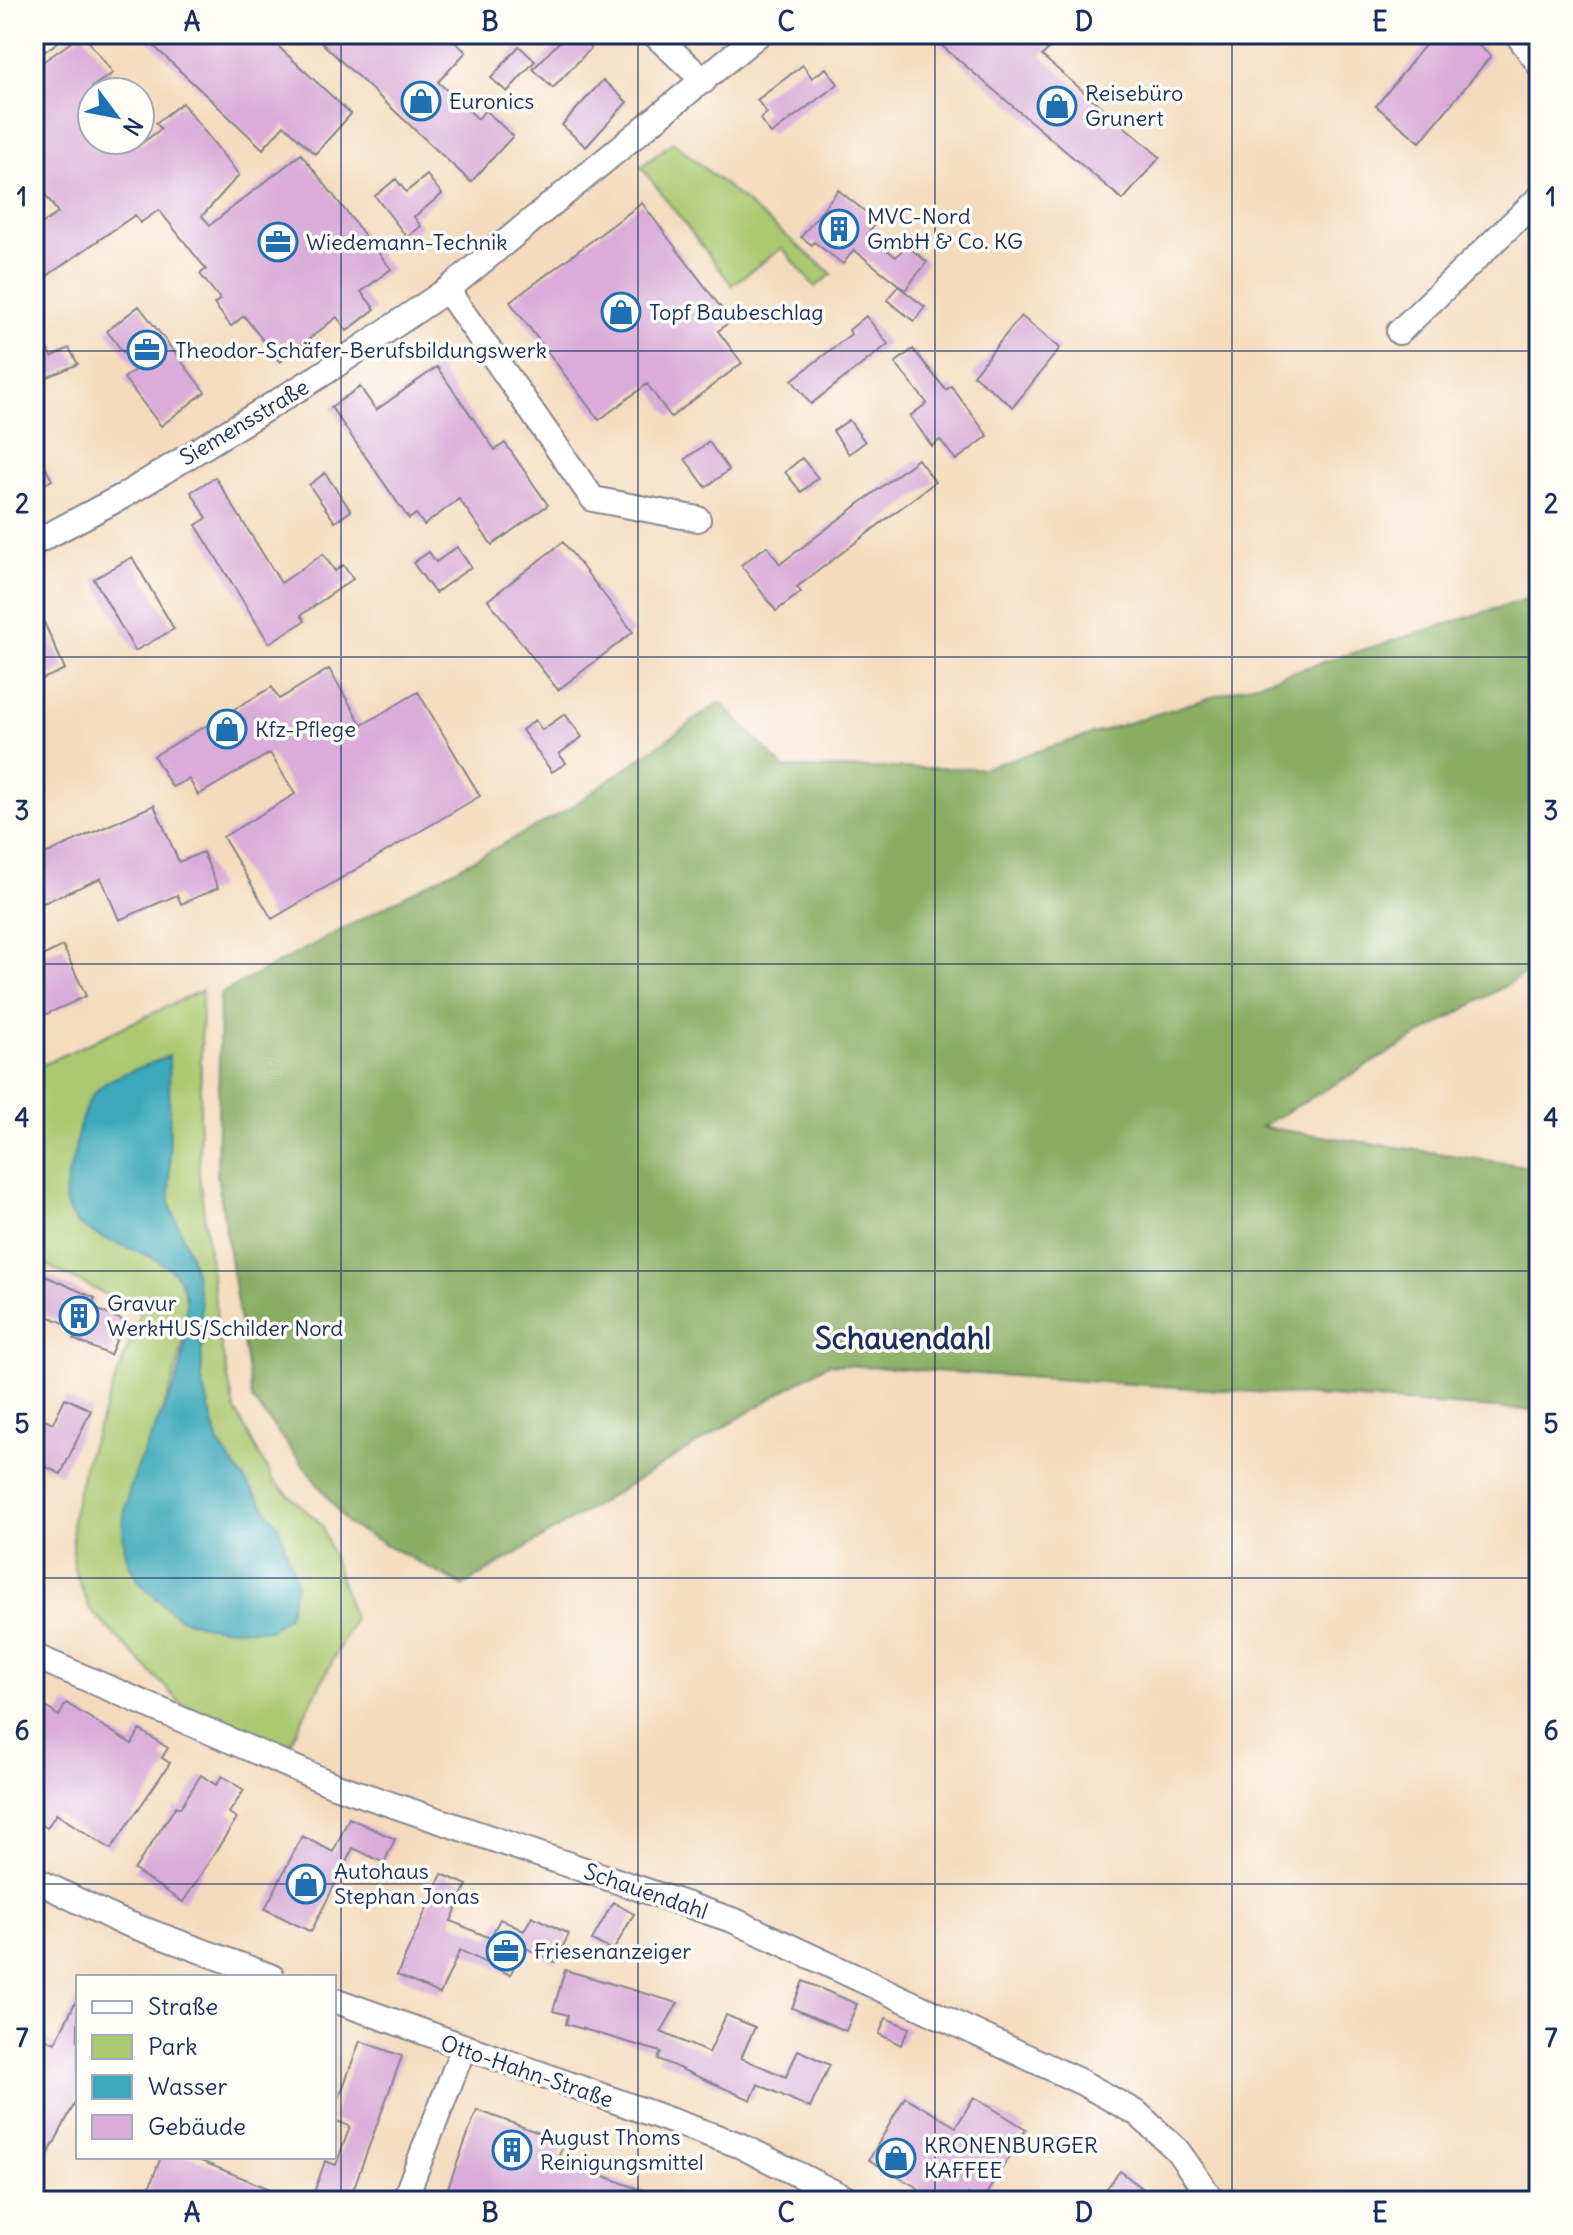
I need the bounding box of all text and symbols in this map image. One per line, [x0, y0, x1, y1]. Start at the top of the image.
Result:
text: A [184, 5, 201, 38]
text: B [481, 5, 499, 38]
text: C [777, 5, 795, 38]
text: D [1075, 5, 1093, 38]
text: E [1372, 5, 1388, 38]
north arrow [76, 76, 156, 156]
place label: Reisebüro Grunert [1085, 79, 1183, 132]
shop icon: Euronics [400, 80, 442, 122]
shop icon: Reisebüro Grunert [1036, 85, 1078, 127]
place label: Euronics [449, 87, 534, 115]
text: N [117, 113, 149, 140]
text: 1 [17, 180, 27, 213]
text: 1 [1546, 180, 1556, 213]
place label: MVC-Nord GmbH & Co. KG [867, 202, 1023, 255]
building icon: MVC-Nord GmbH & Co. KG [818, 208, 860, 250]
office icon: Wiedemann-Technik [257, 221, 299, 263]
place label: Wiedemann-Technik [306, 228, 507, 256]
shop icon: Topf Baubeschlag [600, 291, 642, 333]
place label: Topf Baubeschlag [649, 298, 824, 326]
office icon: Theodor-Schäfer-Berufsbildungswerk [126, 329, 168, 371]
place label: Theodor-Schäfer-Berufsbildungswerk [175, 336, 547, 364]
street label: Siemensstraße [174, 373, 314, 471]
text: 2 [15, 487, 29, 520]
text: 2 [1544, 487, 1558, 520]
shop icon: Kfz-Pflege [206, 708, 248, 750]
place label: Kfz-Pflege [255, 715, 356, 743]
text: 3 [15, 794, 29, 827]
text: 3 [1544, 794, 1558, 827]
text: 4 [14, 1101, 30, 1134]
text: 4 [1543, 1101, 1559, 1134]
place label: Gravur WerkHUS/Schilder Nord [107, 1289, 343, 1342]
building icon: Gravur WerkHUS/Schilder Nord [58, 1295, 100, 1337]
district label: Schauendahl [815, 1319, 991, 1357]
text: 5 [15, 1407, 30, 1440]
text: 5 [1544, 1407, 1559, 1440]
text: 6 [14, 1714, 30, 1747]
text: 6 [1543, 1714, 1559, 1747]
place label: Autohaus Stephan Jonas [334, 1857, 479, 1910]
street label: Schauendahl [580, 1857, 712, 1925]
shop icon: Autohaus Stephan Jonas [285, 1863, 327, 1905]
office icon: Friesenanzeiger [485, 1930, 527, 1972]
place label: Friesenanzeiger [534, 1937, 691, 1965]
legend [76, 1975, 336, 2159]
text: Straße [148, 1991, 218, 2021]
text: 7 [16, 2021, 29, 2054]
text: 7 [1545, 2021, 1558, 2054]
street label: Otto-Hahn-Straße [437, 2028, 617, 2114]
text: Park [148, 2031, 198, 2061]
text: Wasser [148, 2071, 228, 2101]
text: Gebäude [148, 2111, 246, 2141]
place label: August Thoms Reinigungsmittel [540, 2123, 704, 2176]
building icon: August Thoms Reinigungsmittel [491, 2129, 533, 2171]
place label: KRONENBURGER KAFFEE [924, 2131, 1098, 2184]
shop icon: KRONENBURGER KAFFEE [875, 2137, 917, 2179]
text: A [184, 2196, 201, 2229]
text: B [481, 2196, 499, 2229]
text: C [777, 2196, 795, 2229]
text: D [1075, 2196, 1093, 2229]
text: E [1372, 2196, 1388, 2229]

